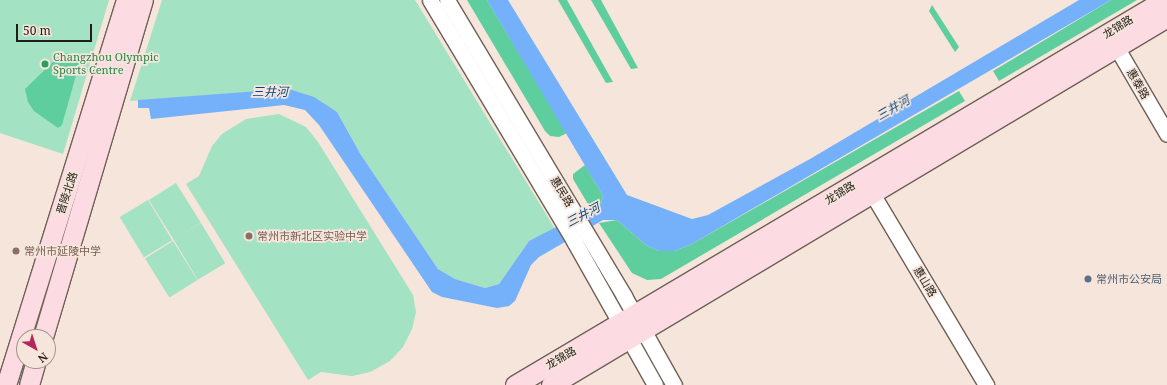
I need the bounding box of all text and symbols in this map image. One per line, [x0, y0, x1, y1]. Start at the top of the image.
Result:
street label: 龙锦路 [1100, 13, 1136, 41]
scale bar [18, 16, 94, 42]
text: 50 m [23, 22, 51, 39]
place label: Changzhou Olympic Sports Centre [53, 51, 159, 77]
marker: Changzhou Olympic Sports Centre [40, 59, 50, 69]
street label: 惠泰路 [1124, 66, 1152, 102]
water label: 三井河 [252, 85, 288, 99]
water label: 三井河 [874, 93, 912, 123]
street label: 晋陵北路 [54, 170, 80, 216]
street label: 惠民路 [548, 174, 576, 210]
street label: 龙锦路 [822, 179, 858, 207]
water label: 三井河 [564, 200, 602, 230]
place label: 常州市新北区实验中学 [257, 229, 367, 243]
marker: 常州市新北区实验中学 [244, 231, 254, 241]
place label: 常州市延陵中学 [24, 244, 101, 258]
marker: 常州市延陵中学 [11, 246, 21, 256]
street label: 惠山路 [911, 264, 939, 300]
place label: 常州市公安局 [1096, 272, 1162, 286]
marker: 常州市公安局 [1083, 274, 1093, 284]
north arrow [16, 329, 56, 369]
street label: 龙锦路 [543, 344, 579, 372]
text: N [35, 349, 51, 366]

